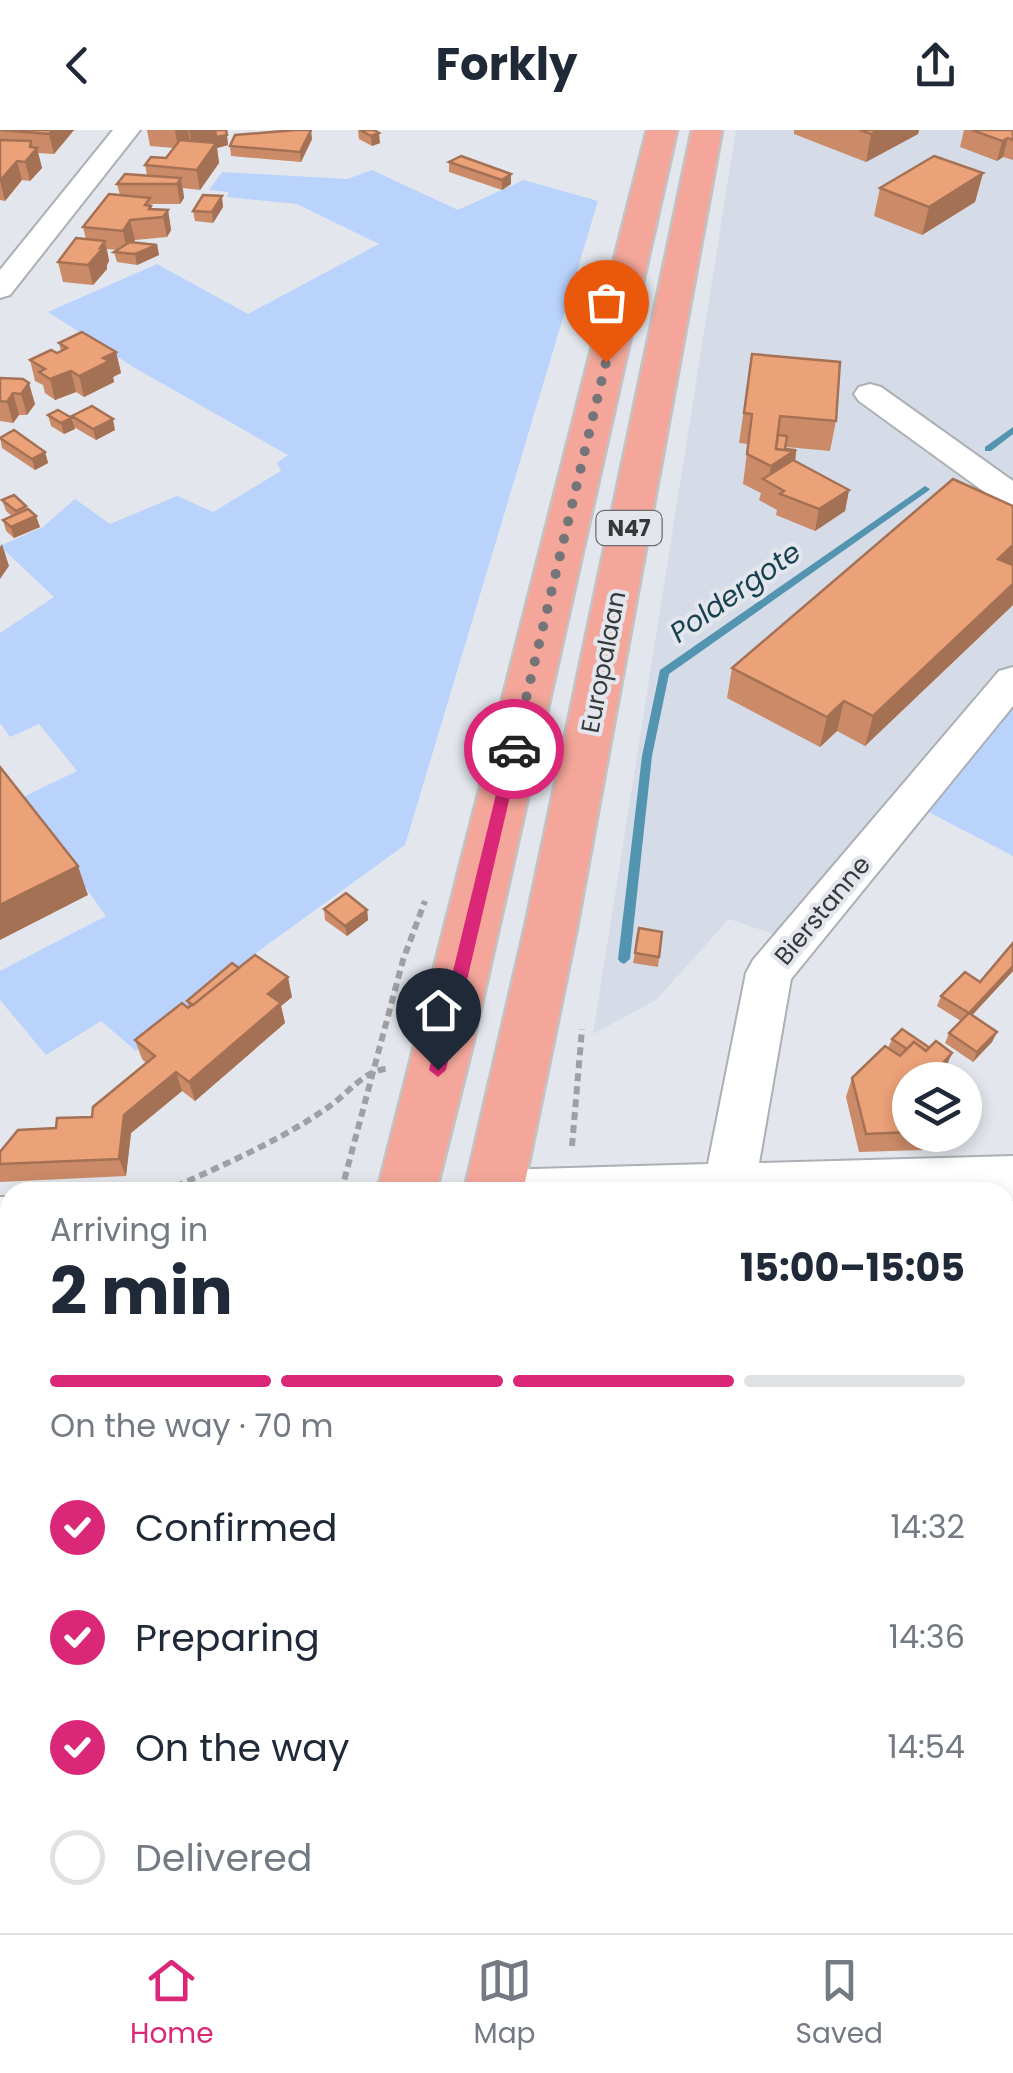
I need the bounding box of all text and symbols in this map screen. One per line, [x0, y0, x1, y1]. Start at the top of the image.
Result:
text: Forkly [435, 33, 578, 96]
icon: back [50, 38, 105, 93]
icon: share [908, 38, 963, 93]
pin [564, 260, 649, 363]
icon: bag [579, 275, 634, 330]
road number: N47 [596, 511, 662, 545]
water label: Poldergote [662, 533, 809, 652]
street label: Europalaan [573, 588, 634, 736]
courier [464, 699, 564, 799]
icon: car [487, 722, 542, 777]
street label: Bierstanne [766, 848, 878, 972]
pin [396, 968, 481, 1071]
icon: home [411, 983, 466, 1038]
map controls [892, 1062, 982, 1152]
button: layers [892, 1062, 982, 1152]
text: Arriving in [50, 1207, 208, 1252]
text: 15:00–15:05 [740, 1241, 965, 1294]
text: 2 min [50, 1246, 233, 1337]
text: On the way · 70 m [50, 1403, 334, 1448]
icon: check [50, 1500, 105, 1555]
text: Confirmed [135, 1501, 337, 1554]
text: 14:32 [891, 1504, 965, 1549]
icon: check [50, 1610, 105, 1665]
text: Preparing [135, 1611, 320, 1664]
text: 14:36 [889, 1614, 965, 1659]
icon: check [50, 1720, 105, 1775]
text: On the way [135, 1721, 349, 1774]
text: 14:54 [888, 1724, 965, 1769]
text: Delivered [135, 1831, 312, 1884]
tab: Home [130, 1953, 214, 2055]
tab: Map [474, 1953, 536, 2055]
tab: Saved [796, 1953, 883, 2055]

